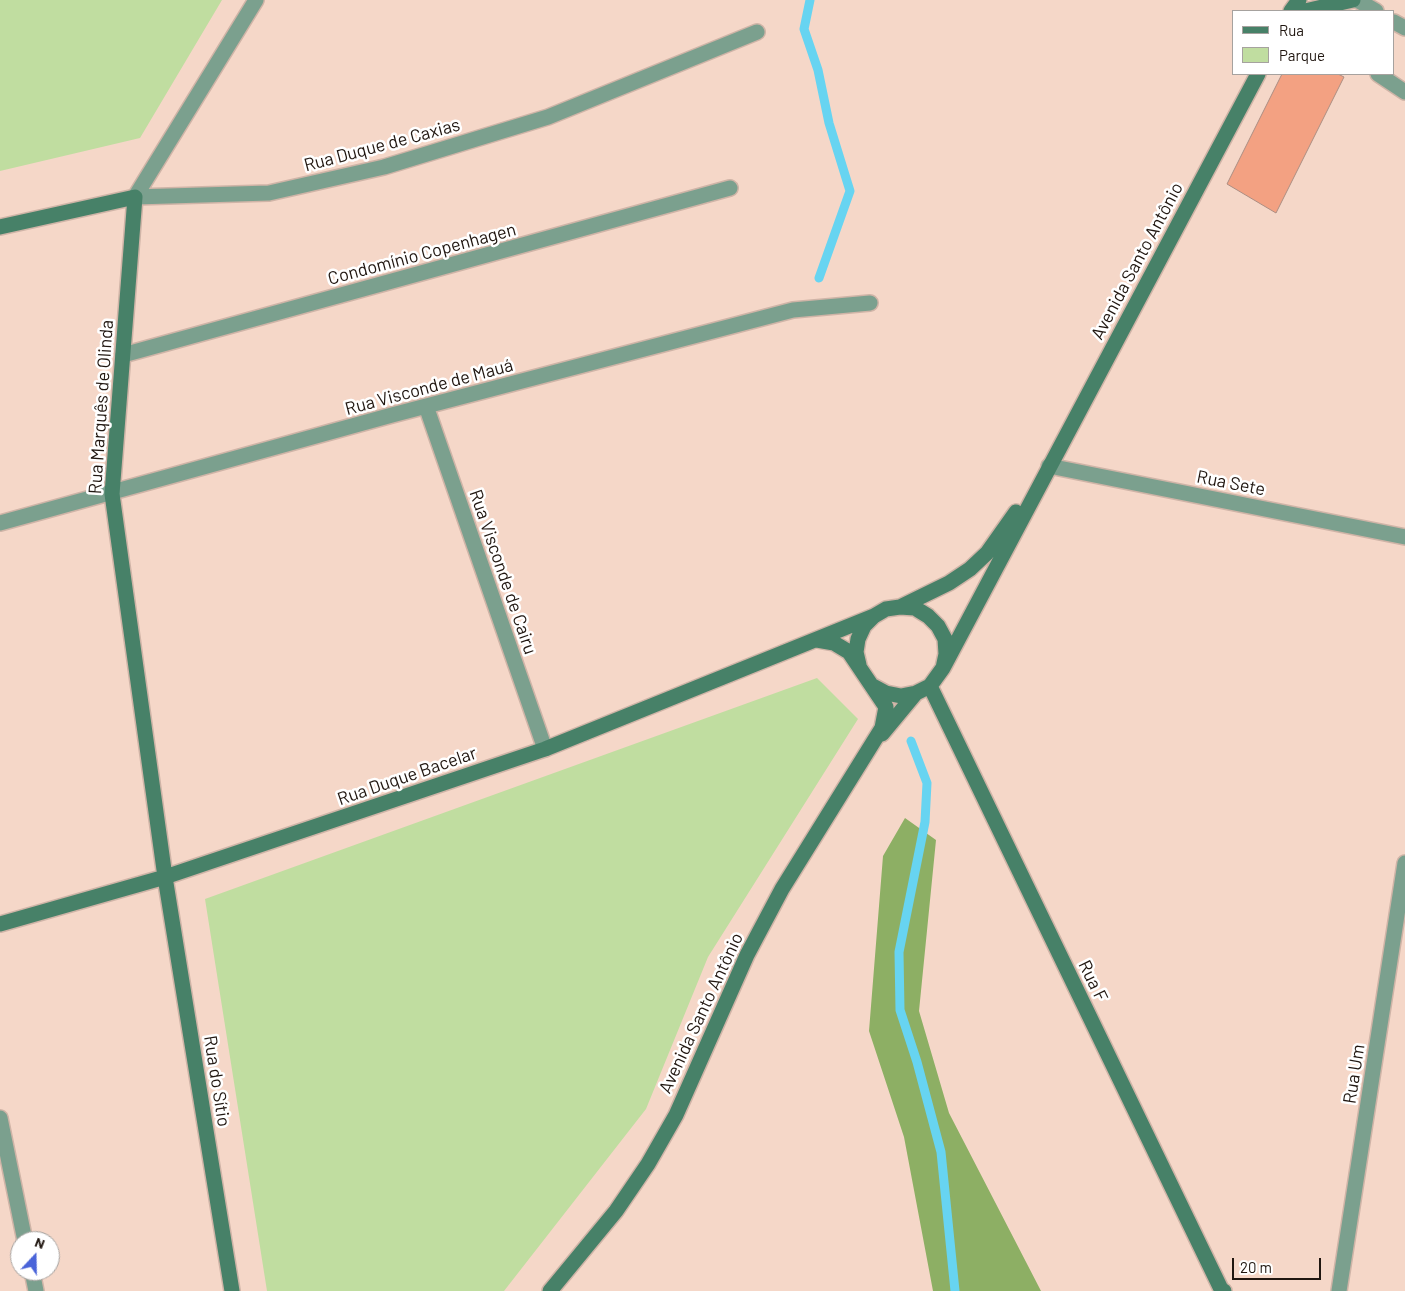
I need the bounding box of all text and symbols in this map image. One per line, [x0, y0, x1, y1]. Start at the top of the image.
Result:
legend [1232, 10, 1395, 75]
text: Rua [1279, 21, 1304, 39]
text: Parque [1279, 46, 1325, 64]
street label: Rua Duque de Caxias [302, 114, 462, 176]
street label: Avenida Santo Antônio [1086, 179, 1188, 343]
street label: Condomínio Copenhagen [326, 218, 518, 290]
street label: Rua Marquês de Olinda [84, 319, 118, 495]
street label: Rua Visconde de Mauá [343, 354, 515, 420]
street label: Rua Sete [1195, 466, 1267, 500]
street label: Rua Visconde de Cairu [465, 487, 541, 657]
street label: Rua Duque Bacelar [334, 742, 480, 810]
street label: Avenida Santo Antônio [654, 929, 748, 1097]
street label: Rua F [1074, 957, 1112, 1005]
street label: Rua do Sítio [199, 1034, 235, 1128]
street label: Rua Um [1339, 1043, 1369, 1105]
north arrow [10, 1231, 60, 1281]
text: N [33, 1233, 48, 1252]
scale bar [1235, 1248, 1324, 1280]
text: 20 m [1240, 1258, 1272, 1276]

